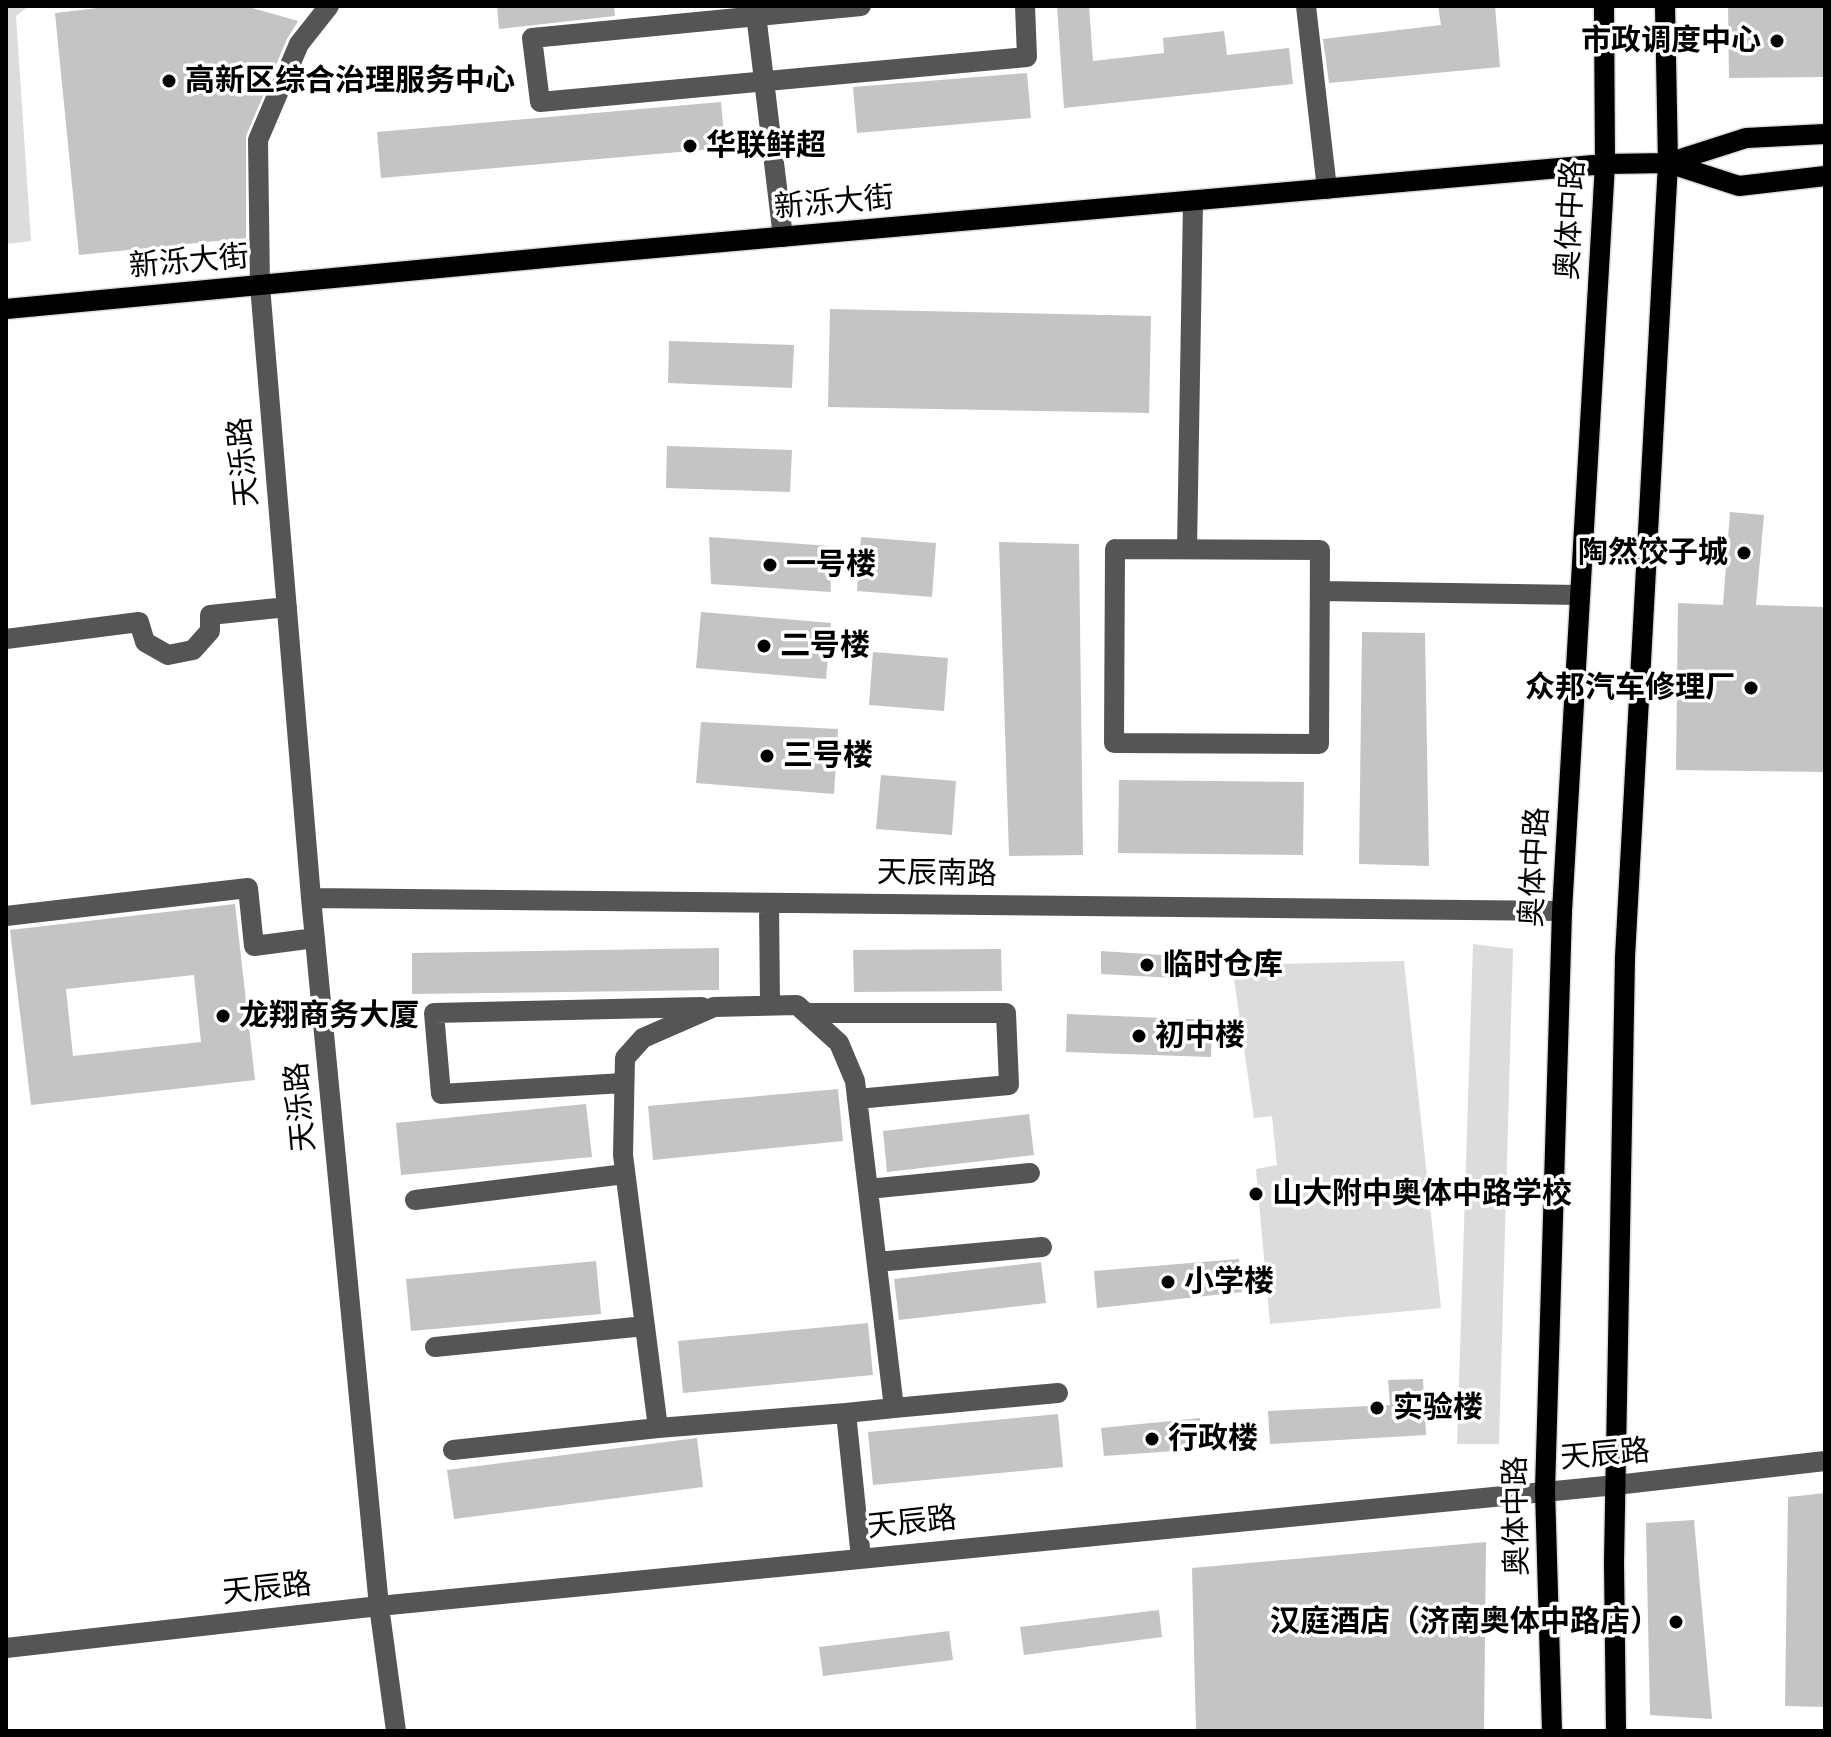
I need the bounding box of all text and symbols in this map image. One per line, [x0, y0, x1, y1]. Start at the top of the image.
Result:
place label: 市政调度中心 [1581, 23, 1761, 59]
marker: 市政调度中心 [1768, 32, 1786, 50]
place label: 高新区综合治理服务中心 [185, 63, 515, 99]
marker: 高新区综合治理服务中心 [160, 72, 178, 90]
place label: 华联鲜超 [706, 128, 826, 164]
marker: 华联鲜超 [681, 137, 699, 155]
street label: 奥体中路 [1550, 159, 1592, 281]
street label: 新泺大街 [773, 180, 895, 226]
street label: 新泺大街 [128, 239, 250, 285]
street label: 天泺路 [222, 416, 266, 508]
place label: 陶然饺子城 [1578, 535, 1728, 571]
marker: 陶然饺子城 [1735, 544, 1753, 562]
place label: 一号楼 [786, 547, 876, 583]
marker: 一号楼 [761, 556, 779, 574]
place label: 二号楼 [780, 628, 870, 664]
marker: 二号楼 [755, 637, 773, 655]
place label: 众邦汽车修理厂 [1525, 670, 1735, 706]
marker: 众邦汽车修理厂 [1742, 679, 1760, 697]
place label: 三号楼 [783, 738, 873, 774]
marker: 三号楼 [758, 747, 776, 765]
street label: 奥体中路 [1514, 806, 1556, 928]
street label: 天辰南路 [877, 855, 997, 893]
place label: 临时仓库 [1163, 947, 1283, 983]
marker: 临时仓库 [1138, 956, 1156, 974]
place label: 龙翔商务大厦 [239, 998, 419, 1034]
marker: 龙翔商务大厦 [214, 1007, 232, 1025]
place label: 初中楼 [1155, 1018, 1245, 1054]
marker: 初中楼 [1130, 1027, 1148, 1045]
street label: 天泺路 [279, 1061, 323, 1153]
place label: 山大附中奥体中路学校 [1272, 1176, 1572, 1212]
marker: 山大附中奥体中路学校 [1247, 1185, 1265, 1203]
place label: 小学楼 [1184, 1264, 1274, 1300]
marker: 小学楼 [1159, 1273, 1177, 1291]
place label: 实验楼 [1393, 1390, 1483, 1426]
marker: 实验楼 [1368, 1399, 1386, 1417]
place label: 行政楼 [1168, 1421, 1258, 1457]
marker: 行政楼 [1143, 1430, 1161, 1448]
street label: 天辰路 [1559, 1433, 1651, 1477]
street label: 奥体中路 [1498, 1456, 1536, 1576]
street label: 天辰路 [865, 1500, 959, 1546]
street label: 天辰路 [220, 1566, 314, 1612]
place label: 汉庭酒店（济南奥体中路店） [1270, 1604, 1660, 1640]
marker: 汉庭酒店（济南奥体中路店） [1667, 1613, 1685, 1631]

